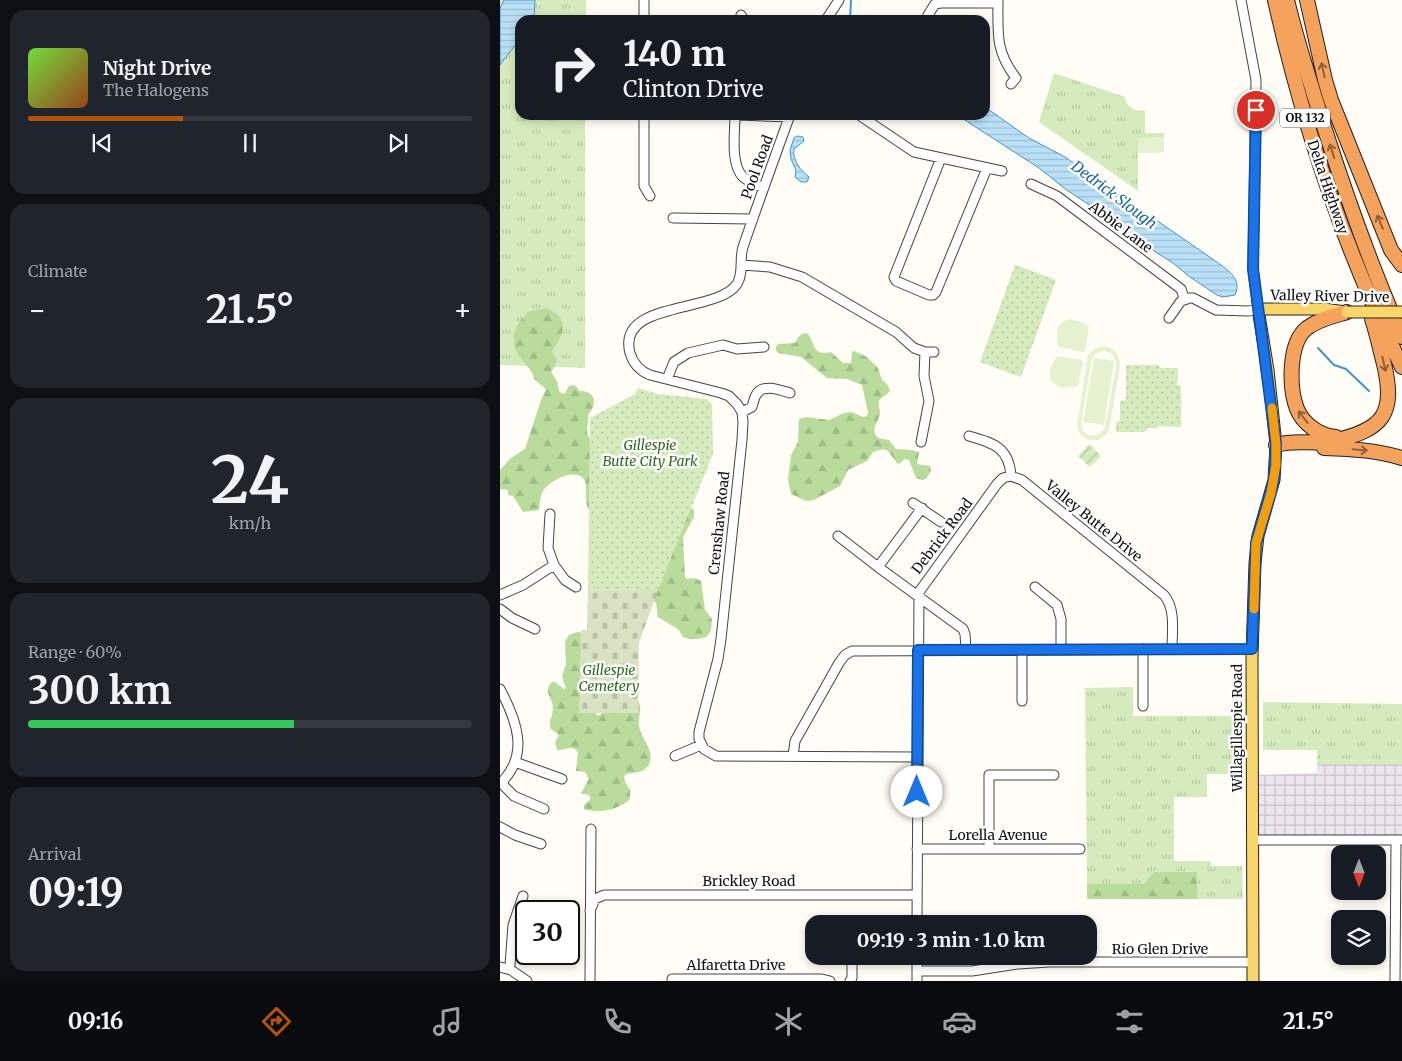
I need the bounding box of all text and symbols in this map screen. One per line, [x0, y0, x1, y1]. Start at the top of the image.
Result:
text: 140 m [623, 32, 726, 76]
icon: right [540, 35, 605, 100]
text: Night Drive [103, 56, 211, 80]
one-way arrow [1317, 63, 1327, 79]
text: Clinton Drive [623, 75, 763, 103]
text: The Halogens [103, 80, 209, 100]
pin [1235, 89, 1277, 131]
icon: arrive [1242, 96, 1270, 124]
road number: OR 132 [1280, 109, 1330, 128]
icon: previous [88, 129, 116, 157]
icon: pause [236, 129, 264, 157]
icon: next [384, 129, 412, 157]
street label: Pool Road [737, 132, 777, 202]
street label: Delta Highway [1303, 137, 1353, 237]
one-way arrow [1327, 144, 1337, 160]
water label: Dedrick Slough [1067, 156, 1161, 233]
street label: Abbie Lane [1085, 197, 1156, 257]
one-way arrow [1374, 215, 1384, 230]
text: Climate [28, 261, 87, 281]
text: 21.5° [206, 286, 294, 333]
street label: Valley River Drive [1269, 286, 1390, 306]
text: − [28, 292, 47, 328]
text: + [453, 292, 472, 328]
one-way arrow [1380, 356, 1389, 372]
one-way arrow [1298, 410, 1308, 424]
park label: Gillespie Butte City Park [602, 436, 698, 470]
text: 24 [211, 439, 289, 521]
one-way arrow [1351, 445, 1367, 455]
street label: Crenshaw Road [705, 470, 733, 576]
street label: Valley Butte Drive [1041, 476, 1146, 566]
street label: Debrick Road [908, 494, 977, 577]
text: km/h [229, 513, 271, 533]
text: Range · 60% [28, 642, 122, 662]
park label: Gillespie Cemetery [578, 661, 640, 695]
street label: Willagillespie Road [1228, 663, 1246, 793]
text: 300 km [28, 667, 172, 714]
position arrow [890, 765, 942, 817]
street label: Lorella Avenue [949, 826, 1047, 844]
text: Arrival [28, 844, 81, 864]
north arrow [1331, 845, 1386, 900]
map controls [1331, 845, 1386, 965]
text: 09:19 [28, 869, 124, 916]
street label: Brickley Road [702, 872, 796, 890]
speed limit sign: 30 [515, 900, 580, 965]
button: layers [1331, 910, 1386, 965]
text: 09:19 · 3 min · 1.0 km [857, 928, 1045, 952]
street label: Rio Glen Drive [1112, 940, 1208, 958]
street label: Alfaretta Drive [686, 956, 785, 974]
icon: directions [259, 1004, 294, 1039]
icon: music [430, 1004, 465, 1039]
icon: phone [600, 1004, 635, 1039]
icon: climate [771, 1004, 806, 1039]
icon: car [942, 1004, 977, 1039]
icon: filters [1112, 1004, 1147, 1039]
text: 09:16 [68, 1007, 123, 1035]
text: 21.5° [1283, 1007, 1334, 1035]

